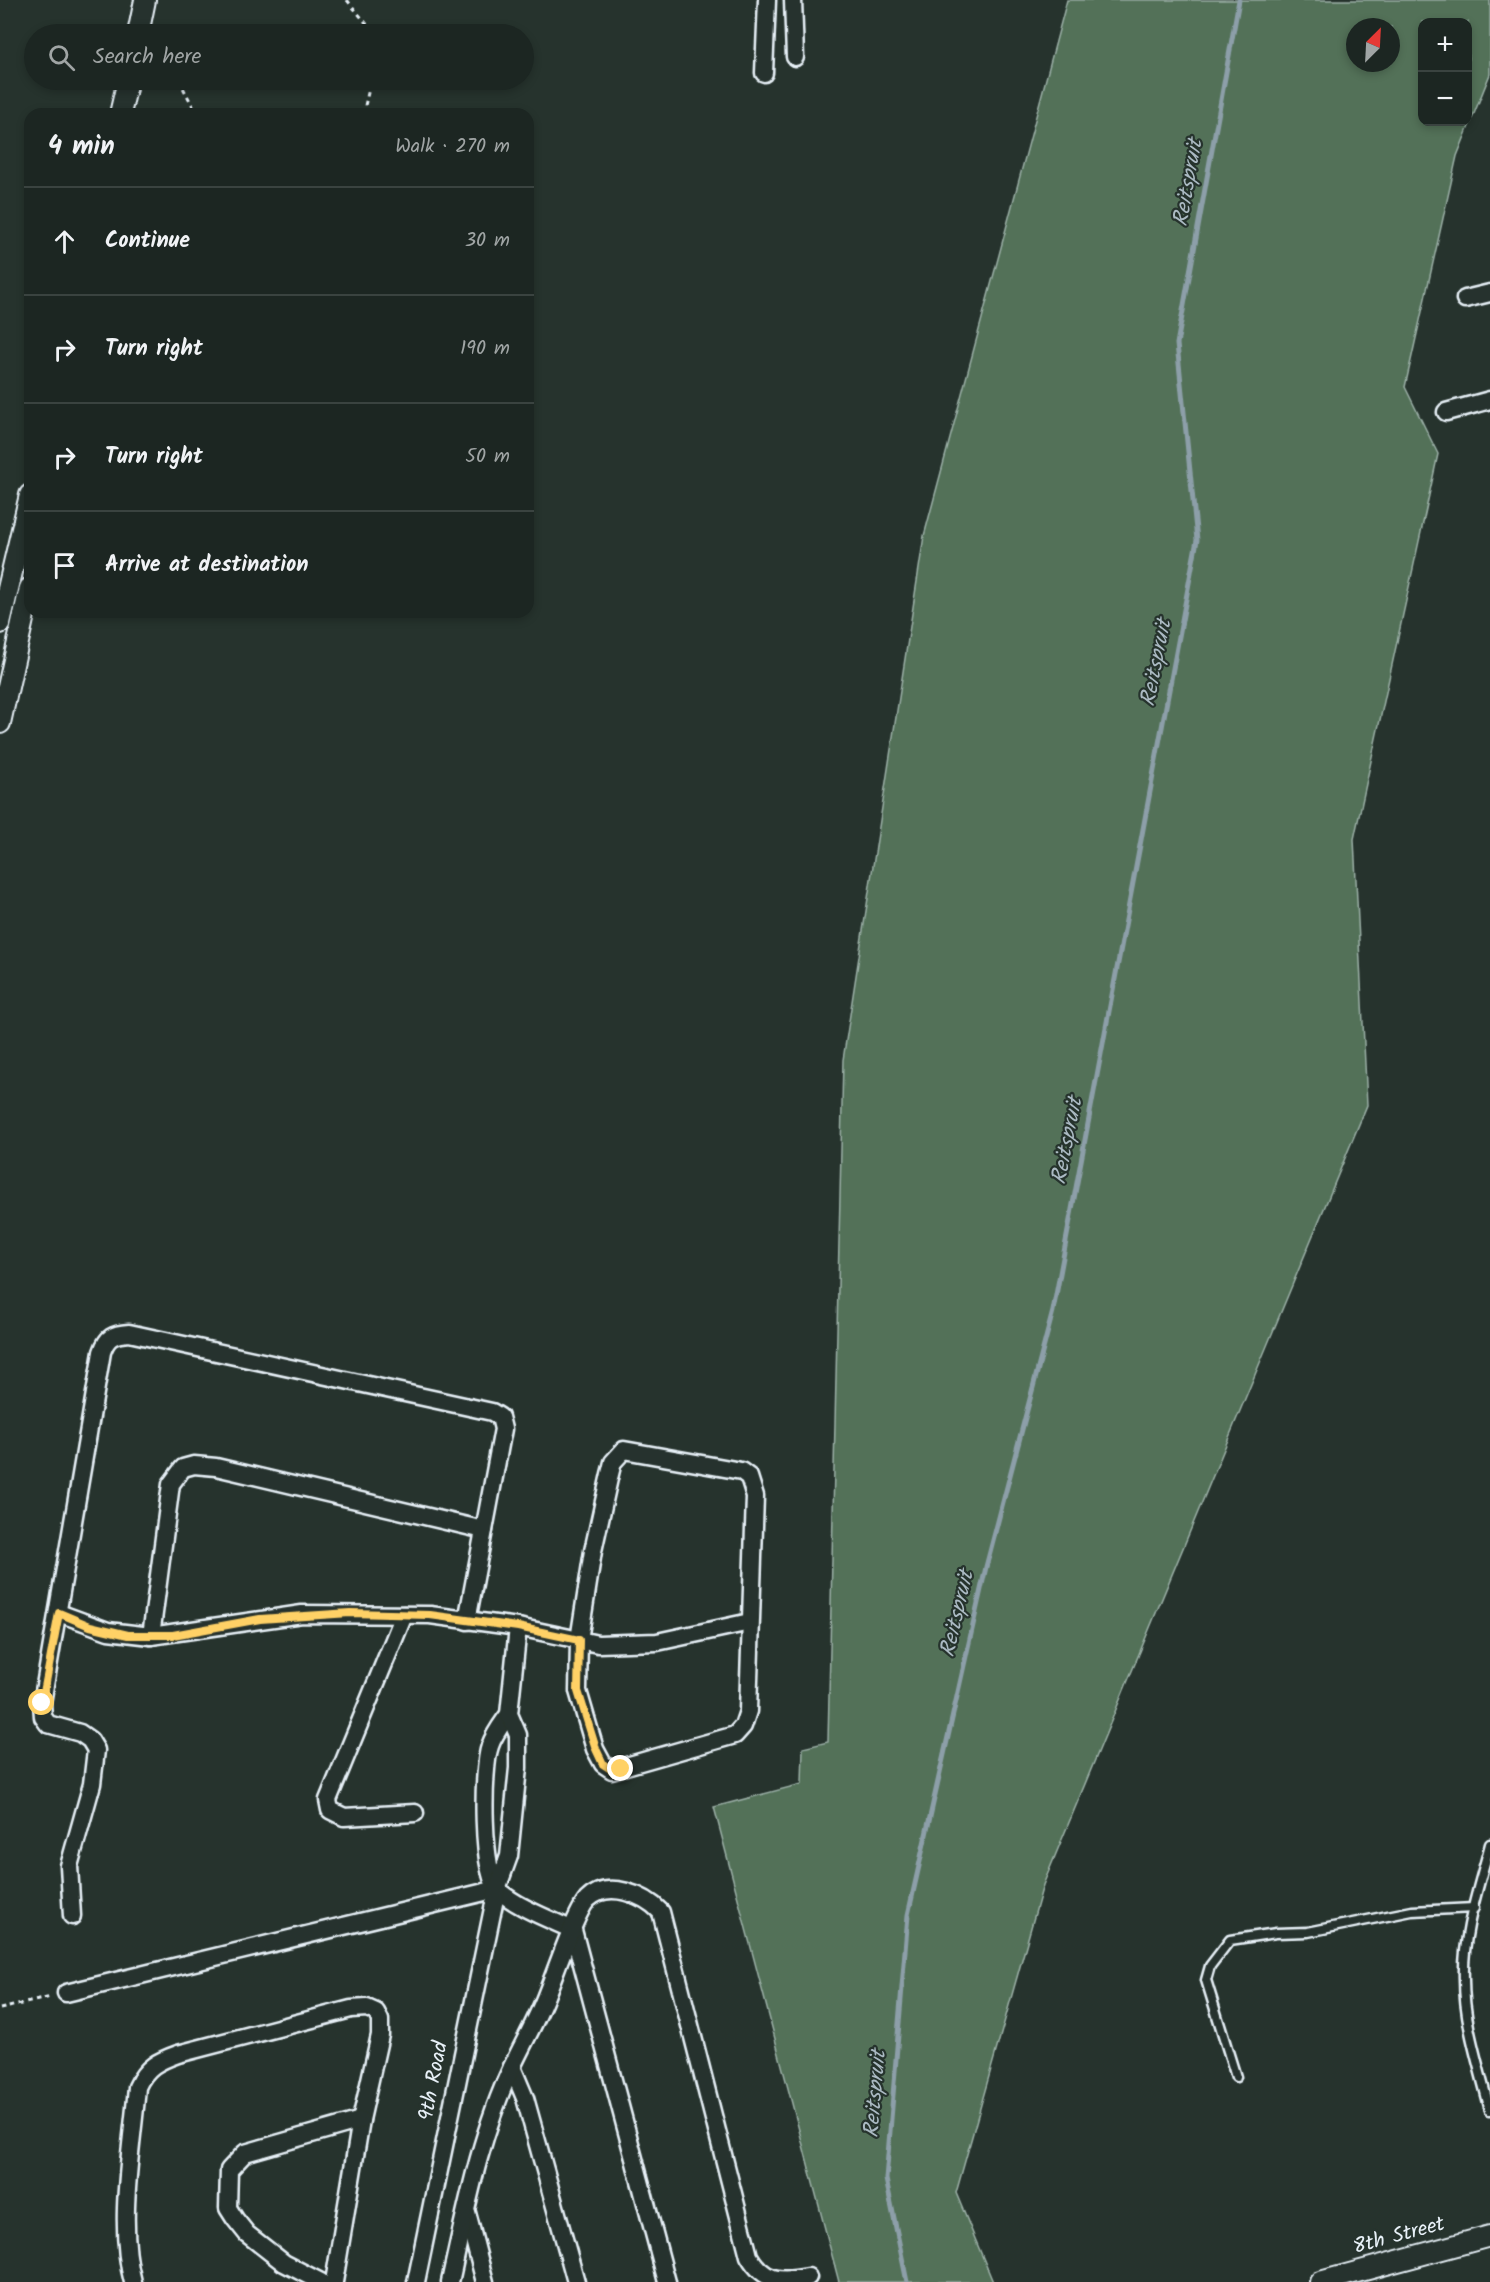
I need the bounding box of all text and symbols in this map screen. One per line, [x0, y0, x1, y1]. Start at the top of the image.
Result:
north arrow [1346, 18, 1400, 72]
map controls [1418, 18, 1472, 126]
button: + [1418, 18, 1472, 72]
search box [24, 24, 534, 90]
text: Search here [93, 40, 201, 75]
icon: search [45, 41, 78, 74]
button: − [1418, 72, 1472, 126]
text: 4 min [48, 126, 115, 168]
text: Walk · 270 m [395, 131, 510, 163]
water label: Reitspruit [1164, 133, 1214, 229]
text: Continue [105, 224, 190, 259]
icon: ahead [48, 225, 81, 258]
text: 30 m [465, 225, 510, 257]
text: Turn right [105, 332, 203, 367]
icon: right [48, 333, 81, 366]
text: 190 m [460, 333, 510, 365]
text: Turn right [105, 440, 203, 475]
icon: right [48, 441, 81, 474]
text: 50 m [465, 441, 510, 473]
text: Arrive at destination [105, 548, 308, 583]
icon: arrive [48, 549, 81, 582]
water label: Reitspruit [1131, 613, 1183, 710]
water label: Reitspruit [1042, 1091, 1094, 1188]
water label: Reitspruit [931, 1564, 986, 1661]
route start [28, 1689, 54, 1715]
route end [607, 1755, 633, 1781]
street label: 9th Road [410, 2038, 458, 2123]
water label: Reitspruit [855, 2045, 898, 2139]
street label: 8th Street [1349, 2208, 1449, 2264]

